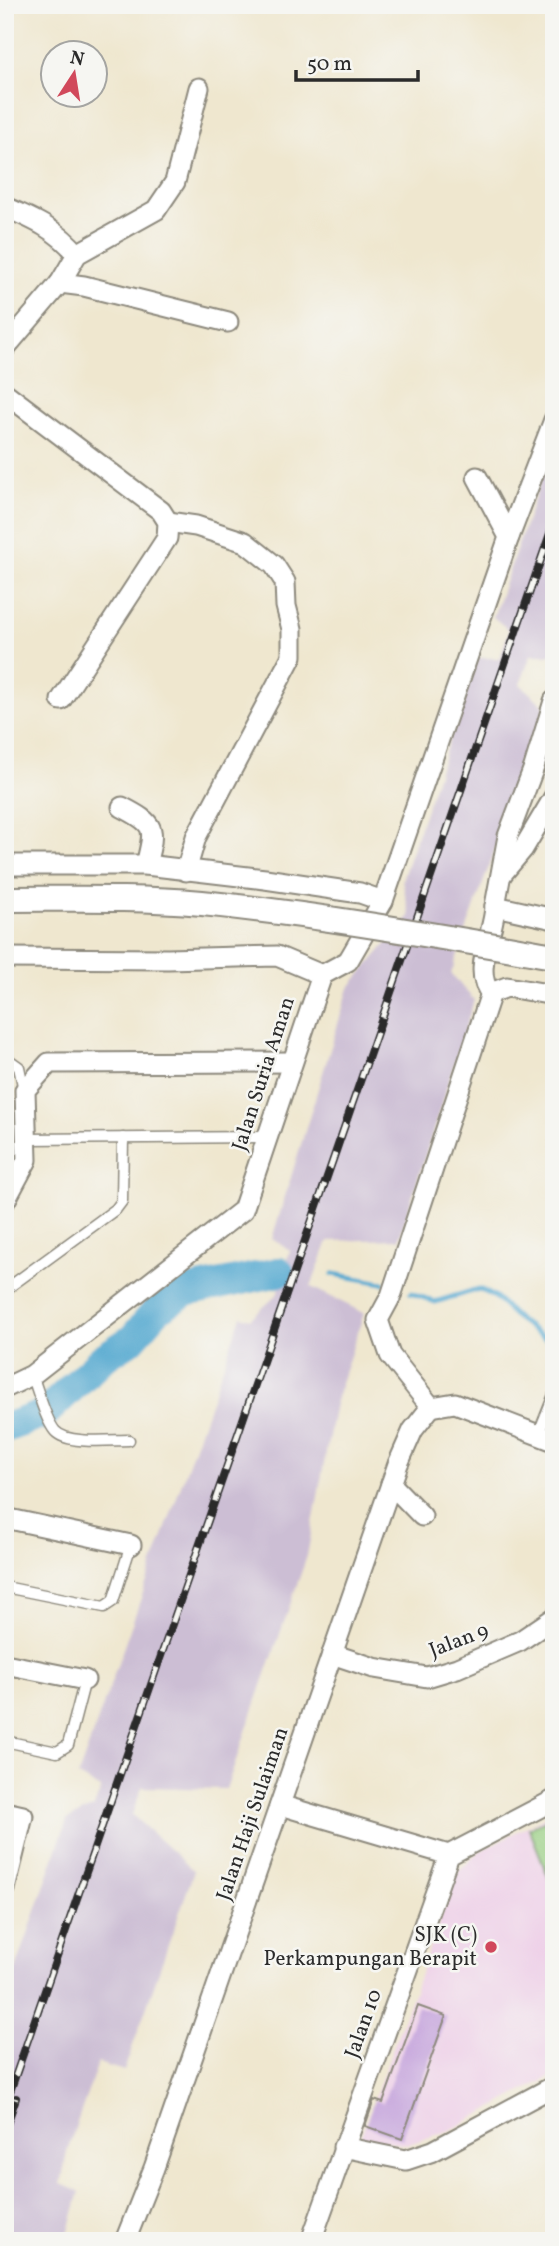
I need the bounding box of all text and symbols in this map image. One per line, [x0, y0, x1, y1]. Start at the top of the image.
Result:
north arrow [38, 38, 108, 108]
scale bar [296, 38, 419, 82]
text: N [68, 45, 87, 74]
text: 50 m [307, 50, 352, 79]
street label: Jalan Suria Aman [225, 993, 303, 1155]
street label: Jalan 9 [425, 1616, 493, 1666]
street label: Jalan Haji Sulaiman [210, 1723, 296, 1905]
place label: SJK (C) Perkampungan Berapit [264, 1921, 477, 1974]
marker: SJK (C) Perkampungan Berapit [483, 1939, 499, 1955]
street label: Jalan 10 [338, 1985, 390, 2063]

